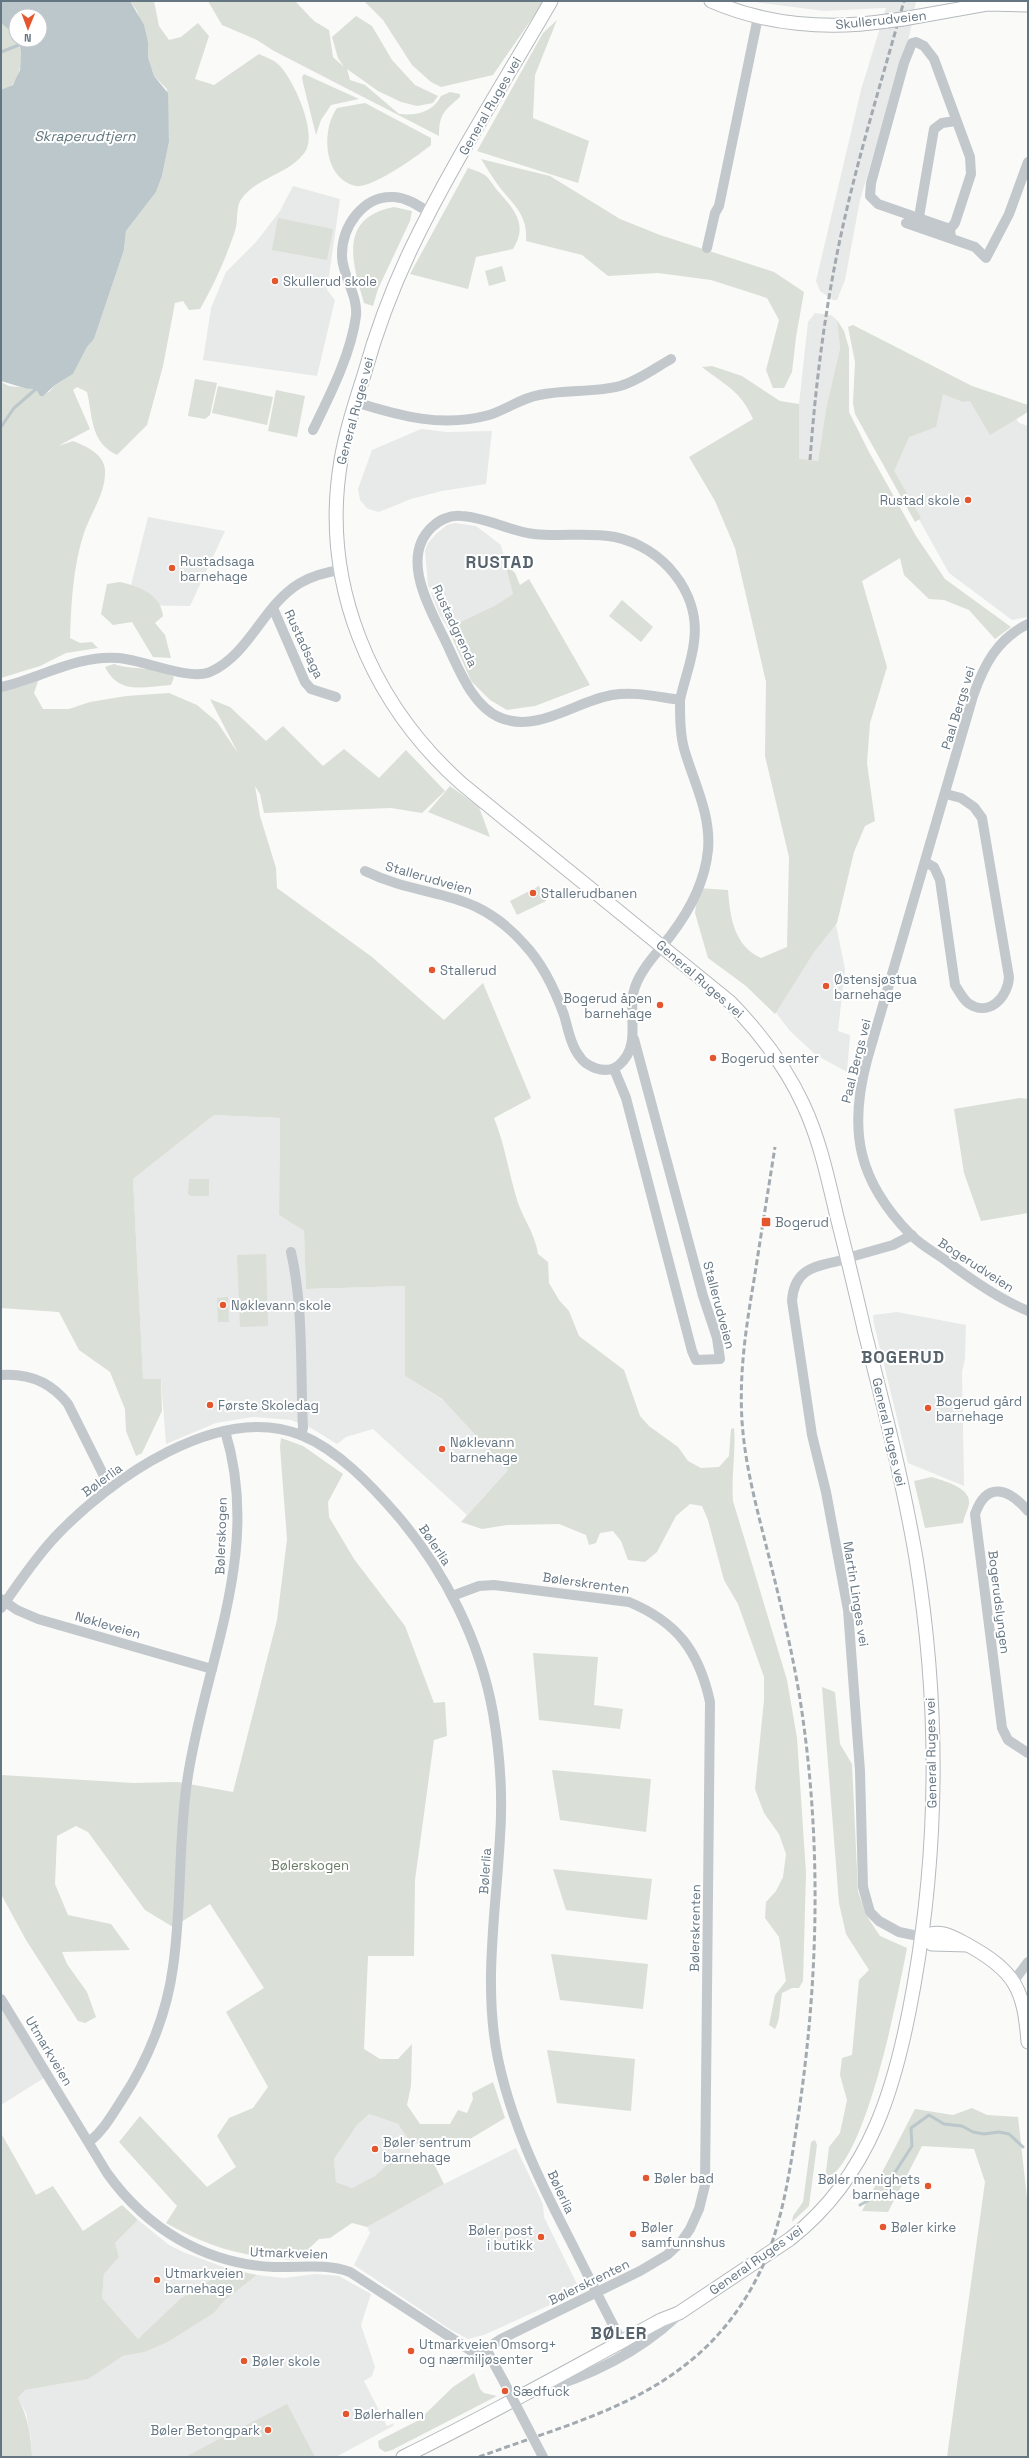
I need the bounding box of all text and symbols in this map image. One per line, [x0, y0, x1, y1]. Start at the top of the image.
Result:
street label: Skullerudveien [835, 7, 927, 33]
north arrow [8, 8, 48, 48]
text: N [24, 31, 32, 45]
street label: General Ruges vei [455, 54, 525, 158]
water label: Skraperudtjern [34, 127, 136, 145]
place label: Skullerud skole [283, 273, 377, 290]
marker: Skullerud skole [270, 276, 280, 286]
street label: General Ruges vei [332, 355, 378, 467]
place label: Rustad skole [880, 492, 960, 509]
marker: Rustad skole [963, 495, 973, 505]
district label: RUSTAD [465, 551, 535, 573]
place label: Rustadsaga barnehage [180, 553, 255, 585]
marker: Rustadsaga barnehage [167, 563, 177, 573]
street label: Rustadgrenda [428, 582, 482, 670]
street label: Rustadsaga [281, 607, 328, 682]
street label: Paal Bergs vei [937, 664, 979, 752]
street label: Stallerudveien [383, 857, 475, 899]
place label: Stallerudbanen [541, 885, 637, 902]
marker: Stallerudbanen [528, 888, 538, 898]
street label: General Ruges vei [653, 936, 747, 1022]
place label: Stallerud [440, 962, 497, 979]
marker: Stallerud [427, 965, 437, 975]
place label: Østensjøstua barnehage [834, 971, 918, 1003]
marker: Østensjøstua barnehage [821, 981, 831, 991]
place label: Bogerud åpen barnehage [563, 990, 652, 1022]
marker: Bogerud åpen barnehage [655, 1000, 665, 1010]
street label: Paal Bergs vei [837, 1017, 875, 1105]
place label: Bogerud senter [721, 1050, 819, 1067]
marker: Bogerud senter [708, 1053, 718, 1063]
place label: Bogerud [775, 1214, 829, 1231]
marker: Bogerud [760, 1216, 772, 1228]
street label: Bogerudveien [935, 1234, 1017, 1296]
street label: Stallerudveien [699, 1259, 739, 1351]
place label: Nøklevann skole [231, 1297, 331, 1314]
marker: Nøklevann skole [218, 1300, 228, 1310]
district label: BOGERUD [861, 1346, 945, 1368]
street label: General Ruges vei [868, 1376, 910, 1488]
place label: Bogerud gård barnehage [936, 1393, 1022, 1425]
place label: Første Skoledag [218, 1397, 319, 1414]
marker: Første Skoledag [205, 1400, 215, 1410]
marker: Bogerud gård barnehage [923, 1403, 933, 1413]
place label: Nøklevann barnehage [450, 1434, 518, 1466]
marker: Nøklevann barnehage [437, 1444, 447, 1454]
street label: Bølerlia [78, 1459, 126, 1500]
street label: Bølerskogen [211, 1497, 231, 1575]
street label: Bølerlia [415, 1521, 455, 1569]
street label: Martin Linges vei [839, 1540, 873, 1648]
street label: Bogerudslyngen [984, 1549, 1014, 1655]
street label: Bølerskrenten [541, 1568, 631, 1598]
street label: Nøkleveien [73, 1608, 143, 1642]
street label: General Ruges vei [922, 1698, 940, 1808]
street label: Bølerlia [475, 1847, 495, 1895]
park label: Bølerskogen [271, 1857, 349, 1874]
street label: Bølerskrenten [686, 1884, 704, 1972]
street label: Utmarkveien [22, 2013, 76, 2089]
place label: Bøler sentrum barnehage [383, 2134, 471, 2166]
marker: Bøler sentrum barnehage [370, 2144, 380, 2154]
street label: Bølerlia [544, 2167, 579, 2217]
place label: Bøler bad [654, 2170, 714, 2187]
place label: Bøler menighets barnehage [818, 2171, 920, 2203]
marker: Bøler bad [641, 2173, 651, 2183]
marker: Bøler menighets barnehage [923, 2181, 933, 2191]
place label: Bøler samfunnshus [641, 2219, 726, 2251]
place label: Bøler kirke [891, 2219, 956, 2236]
street label: General Ruges vei [706, 2221, 806, 2299]
place label: Bøler post i butikk [468, 2222, 533, 2254]
marker: Bøler kirke [878, 2222, 888, 2232]
marker: Bøler samfunnshus [628, 2229, 638, 2239]
marker: Bøler post i butikk [536, 2232, 546, 2242]
street label: Utmarkveien [249, 2243, 329, 2263]
street label: Bølerskrenten [546, 2255, 632, 2309]
place label: Utmarkveien barnehage [165, 2265, 243, 2297]
marker: Utmarkveien barnehage [152, 2275, 162, 2285]
district label: BØLER [590, 2322, 648, 2344]
place label: Utmarkveien Omsorg+ og nærmiljøsenter [419, 2336, 557, 2368]
marker: Utmarkveien Omsorg+ og nærmiljøsenter [406, 2346, 416, 2356]
place label: Bøler skole [252, 2353, 320, 2370]
marker: Bøler skole [239, 2356, 249, 2366]
place label: Sædfuck [513, 2383, 570, 2400]
marker: Sædfuck [500, 2386, 510, 2396]
place label: Bølerhallen [354, 2406, 424, 2423]
marker: Bølerhallen [341, 2409, 351, 2419]
place label: Bøler Betongpark [150, 2422, 260, 2439]
marker: Bøler Betongpark [263, 2425, 273, 2435]

